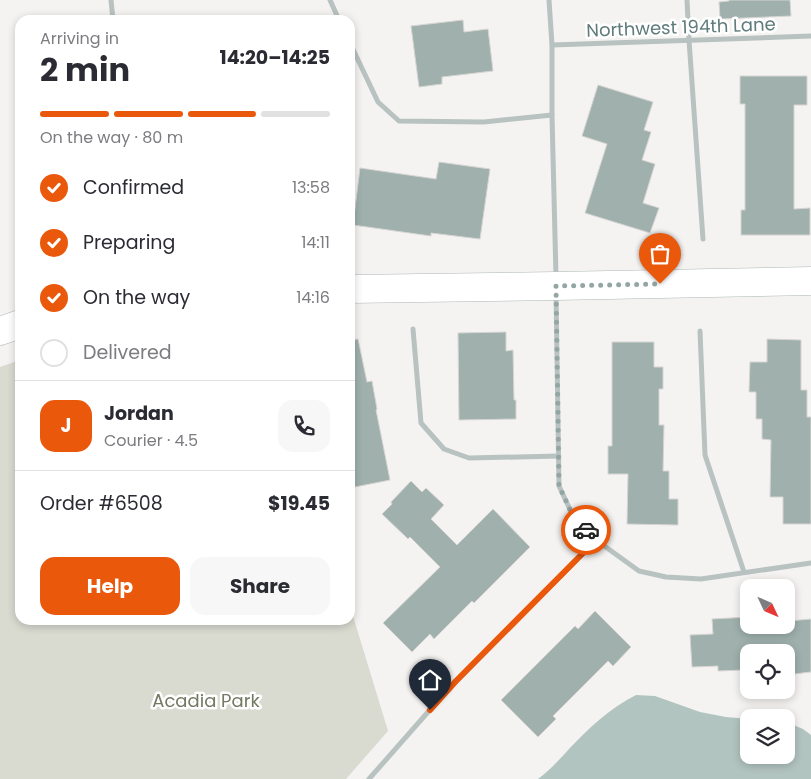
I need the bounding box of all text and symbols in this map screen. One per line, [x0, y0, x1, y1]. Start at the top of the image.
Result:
street label: Northwest 194th Lane [586, 11, 776, 43]
text: Arriving in [40, 27, 119, 50]
text: 14:20–14:25 [220, 44, 330, 71]
text: 2 min [40, 47, 130, 92]
text: On the way · 80 m [40, 126, 183, 149]
icon: check [40, 174, 68, 202]
text: Confirmed [83, 174, 184, 201]
text: 13:58 [292, 176, 330, 199]
icon: check [40, 229, 68, 257]
text: Preparing [83, 229, 175, 256]
text: 14:11 [301, 231, 330, 254]
pin [639, 233, 681, 284]
icon: bag [646, 240, 674, 268]
icon: check [40, 284, 68, 312]
text: On the way [83, 284, 190, 311]
text: 14:16 [296, 286, 330, 309]
text: Delivered [83, 339, 172, 366]
text: Jordan [104, 400, 174, 427]
button: phone [278, 400, 330, 452]
text: J [61, 412, 71, 439]
text: Courier · 4.5 [104, 429, 198, 452]
text: Order #6508 [40, 490, 163, 517]
text: $19.45 [268, 490, 330, 517]
courier [561, 505, 611, 555]
icon: car [572, 516, 600, 544]
button: Help [40, 557, 180, 615]
button: Share [190, 557, 330, 615]
north arrow [740, 579, 795, 634]
map controls [740, 579, 795, 764]
button: locate [740, 644, 795, 699]
pin [409, 659, 451, 710]
icon: home [416, 666, 444, 694]
park label: Acadia Park [152, 688, 260, 713]
button: layers [740, 709, 795, 764]

